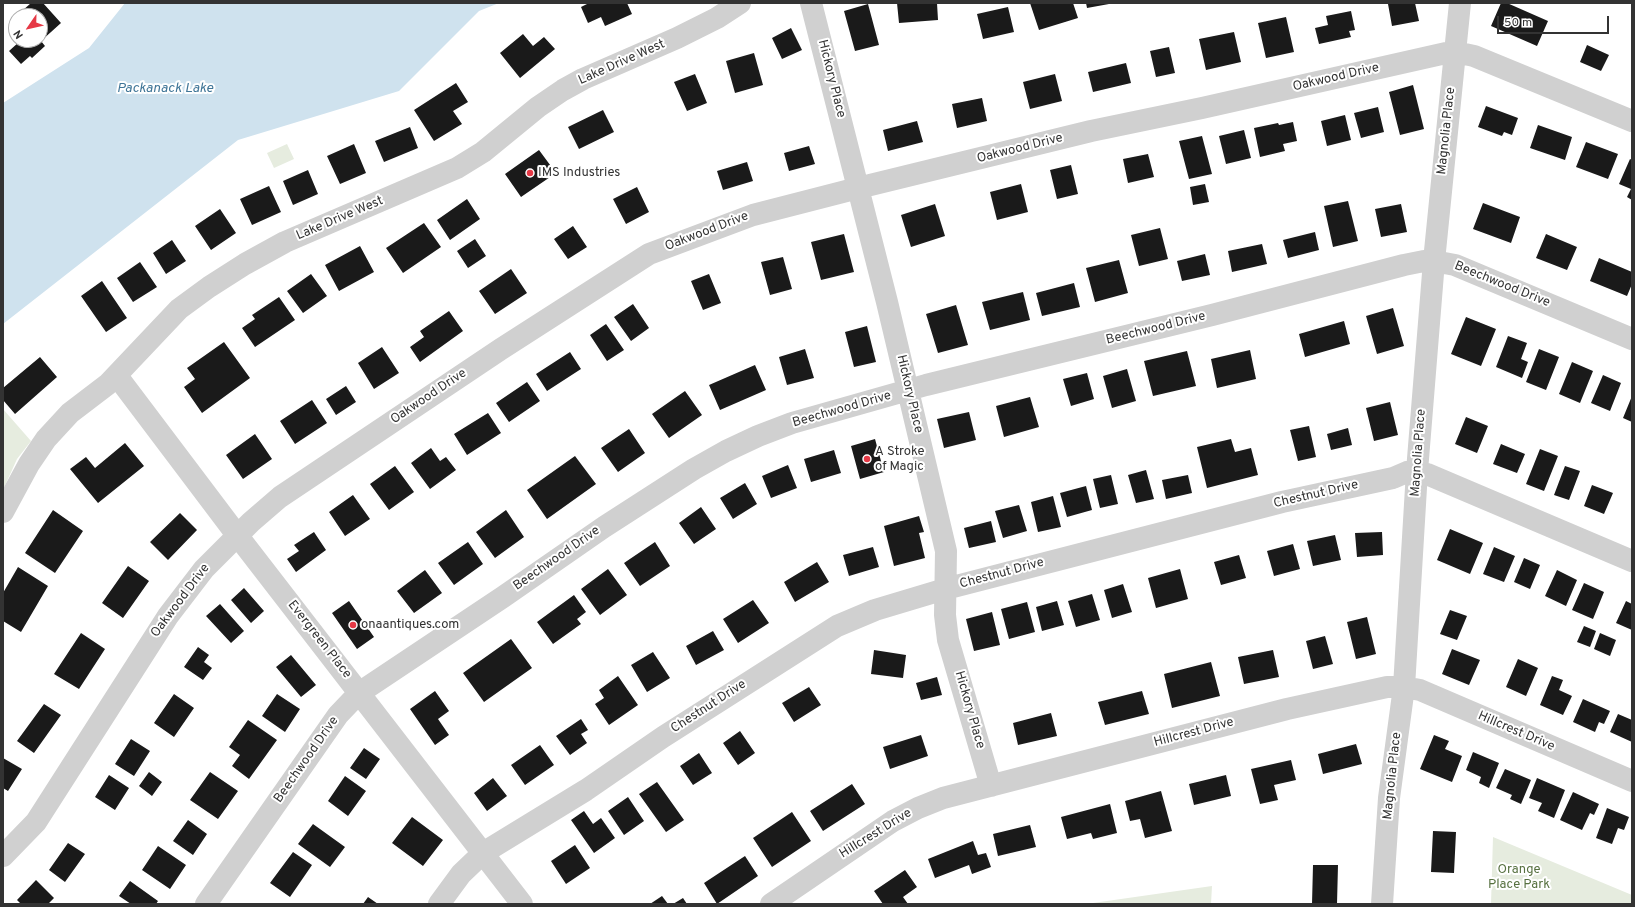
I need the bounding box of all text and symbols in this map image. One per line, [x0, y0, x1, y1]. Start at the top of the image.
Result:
north arrow [8, 8, 48, 48]
scale bar [1499, 8, 1611, 34]
text: 50 m [1504, 15, 1532, 31]
text: N [11, 27, 27, 41]
street label: Lake Drive West [576, 37, 668, 89]
street label: Hickory Place [814, 38, 848, 120]
street label: Oakwood Drive [1291, 60, 1381, 96]
water label: Packanack Lake [117, 81, 213, 97]
street label: Magnolia Place [1435, 86, 1459, 176]
street label: Oakwood Drive [975, 131, 1065, 167]
place label: IMS Industries [538, 165, 620, 181]
marker: IMS Industries [525, 168, 535, 178]
street label: Lake Drive West [294, 194, 386, 244]
street label: Oakwood Drive [663, 209, 751, 255]
street label: Beechwood Drive [1452, 259, 1552, 311]
street label: Beechwood Drive [1105, 309, 1207, 349]
street label: Hickory Place [892, 353, 926, 435]
street label: Oakwood Drive [388, 366, 470, 428]
street label: Beechwood Drive [791, 388, 893, 432]
street label: Magnolia Place [1408, 409, 1430, 497]
place label: A Stroke of Magic [875, 444, 924, 475]
marker: A Stroke of Magic [862, 454, 872, 464]
street label: Chestnut Drive [1272, 478, 1360, 512]
street label: Beechwood Drive [511, 523, 603, 595]
street label: Chestnut Drive [958, 555, 1046, 593]
street label: Oakwood Drive [148, 561, 214, 641]
street label: Evergreen Place [284, 598, 354, 682]
place label: onaantiques.com [361, 617, 459, 633]
marker: onaantiques.com [348, 620, 358, 630]
street label: Hickory Place [950, 669, 988, 751]
street label: Chestnut Drive [668, 677, 750, 737]
street label: Hillcrest Drive [1475, 709, 1557, 755]
street label: Beechwood Drive [271, 714, 343, 806]
street label: Hillcrest Drive [1152, 715, 1236, 751]
street label: Magnolia Place [1381, 731, 1405, 821]
street label: Hillcrest Drive [837, 806, 915, 862]
park label: Orange Place Park [1488, 862, 1550, 893]

